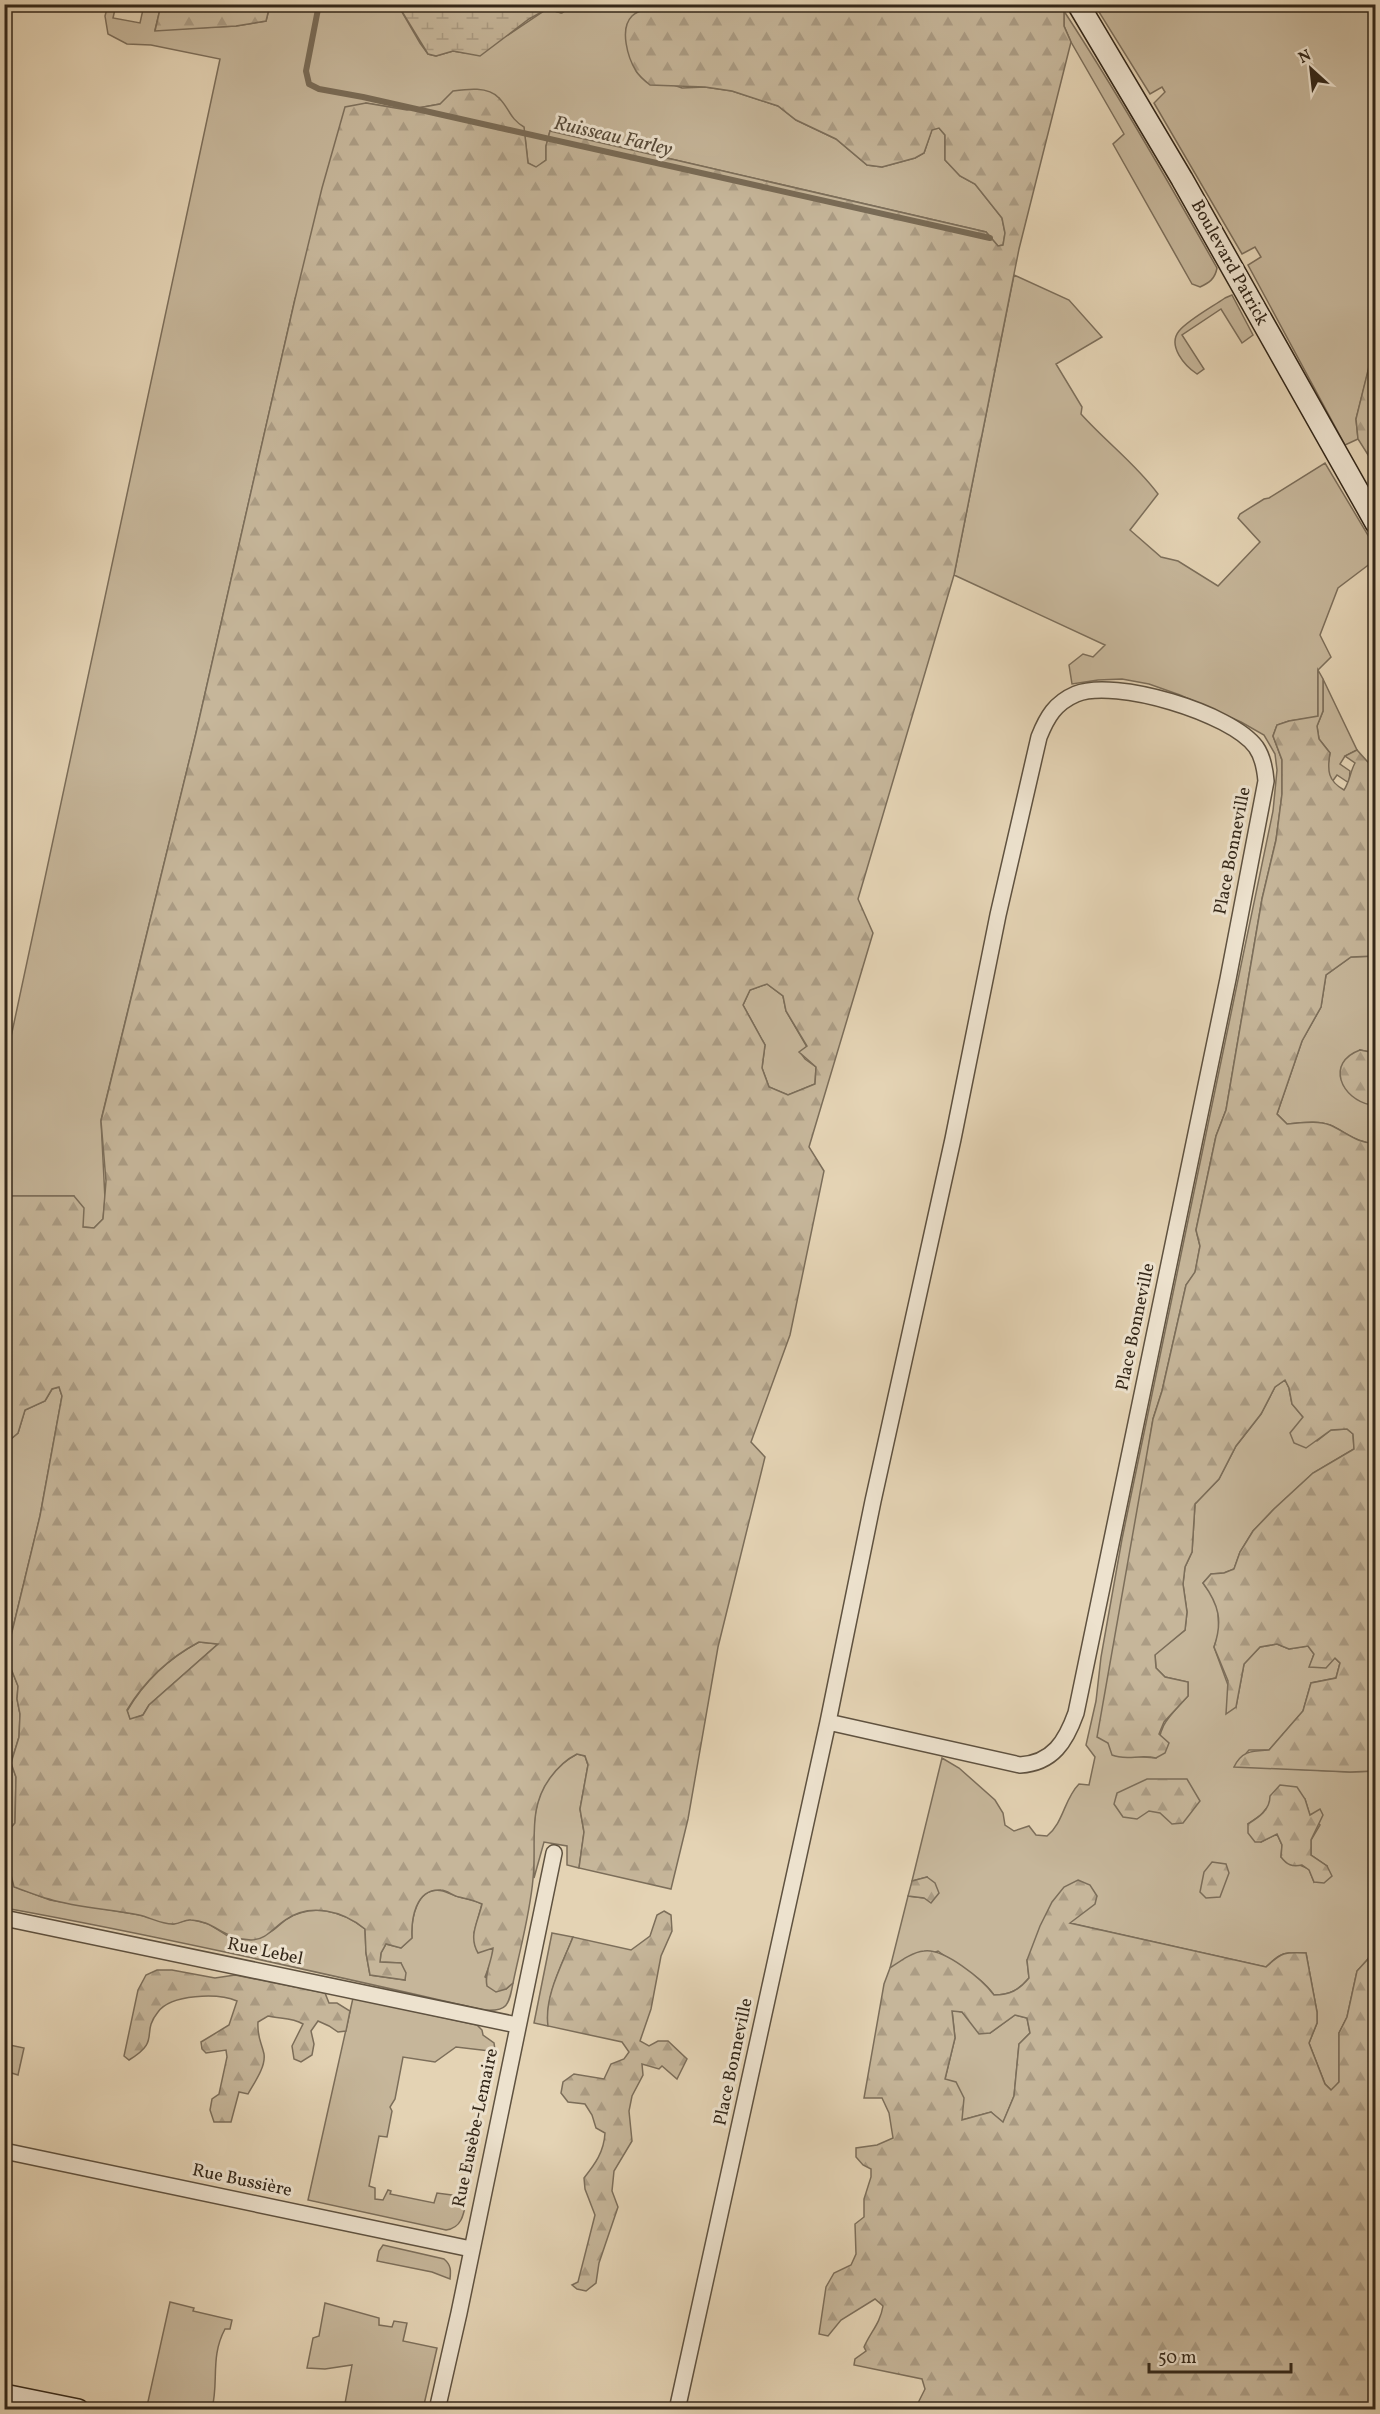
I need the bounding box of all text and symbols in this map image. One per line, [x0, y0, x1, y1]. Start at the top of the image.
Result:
north arrow [1281, 39, 1341, 99]
text: N [1295, 45, 1316, 70]
water label: Ruisseau Farley [551, 110, 675, 164]
street label: Boulevard Patrick [1184, 196, 1274, 331]
street label: Place Bonneville [1208, 785, 1258, 917]
street label: Place Bonneville [1110, 1261, 1162, 1393]
street label: Rue Lebel [225, 1932, 305, 1972]
street label: Place Bonneville [708, 1996, 760, 2128]
street label: Rue Eusèbe-Lemaire [447, 2046, 505, 2210]
street label: Rue Bussière [190, 2158, 294, 2204]
scale bar [1149, 2336, 1292, 2374]
text: 50 m [1158, 2346, 1197, 2371]

